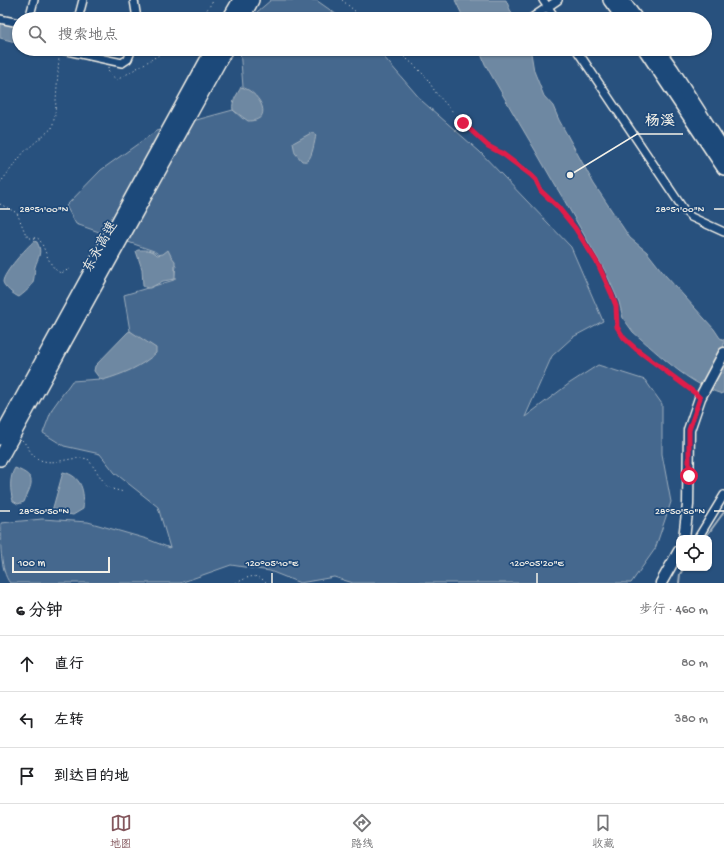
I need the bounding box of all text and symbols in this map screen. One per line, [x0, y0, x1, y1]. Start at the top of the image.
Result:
search box [12, 12, 712, 56]
icon: search [26, 23, 48, 45]
text: 搜索地点 [58, 27, 118, 45]
callout: 杨溪 [637, 107, 683, 134]
text: 杨溪 [645, 113, 675, 131]
route end [454, 114, 472, 132]
text: 28°51'00"N [20, 204, 69, 216]
text: 28°51'00"N [656, 204, 705, 216]
street label: 东永高速 [79, 218, 122, 276]
route start [680, 467, 698, 485]
text: 28°50'50"N [19, 506, 69, 518]
text: 28°50'50"N [655, 506, 705, 518]
map controls [676, 535, 712, 571]
button: locate [676, 535, 712, 571]
scale bar [12, 555, 110, 574]
text: 100 m [18, 558, 45, 570]
text: 120°05'10"E [245, 558, 299, 570]
text: 120°05'20"E [509, 558, 565, 570]
text: 6 分钟 [16, 602, 63, 622]
text: 步行 · 460 m [639, 603, 708, 618]
icon: ahead [16, 653, 38, 675]
text: 直行 [54, 656, 84, 674]
text: 80 m [681, 656, 708, 671]
icon: left [16, 709, 38, 731]
text: 左转 [54, 712, 84, 730]
text: 380 m [674, 712, 708, 727]
icon: arrive [16, 765, 38, 787]
text: 到达目的地 [54, 768, 129, 786]
tab: 地图 [110, 812, 132, 851]
tab: 路线 [351, 812, 373, 851]
tab: 收藏 [592, 812, 614, 851]

